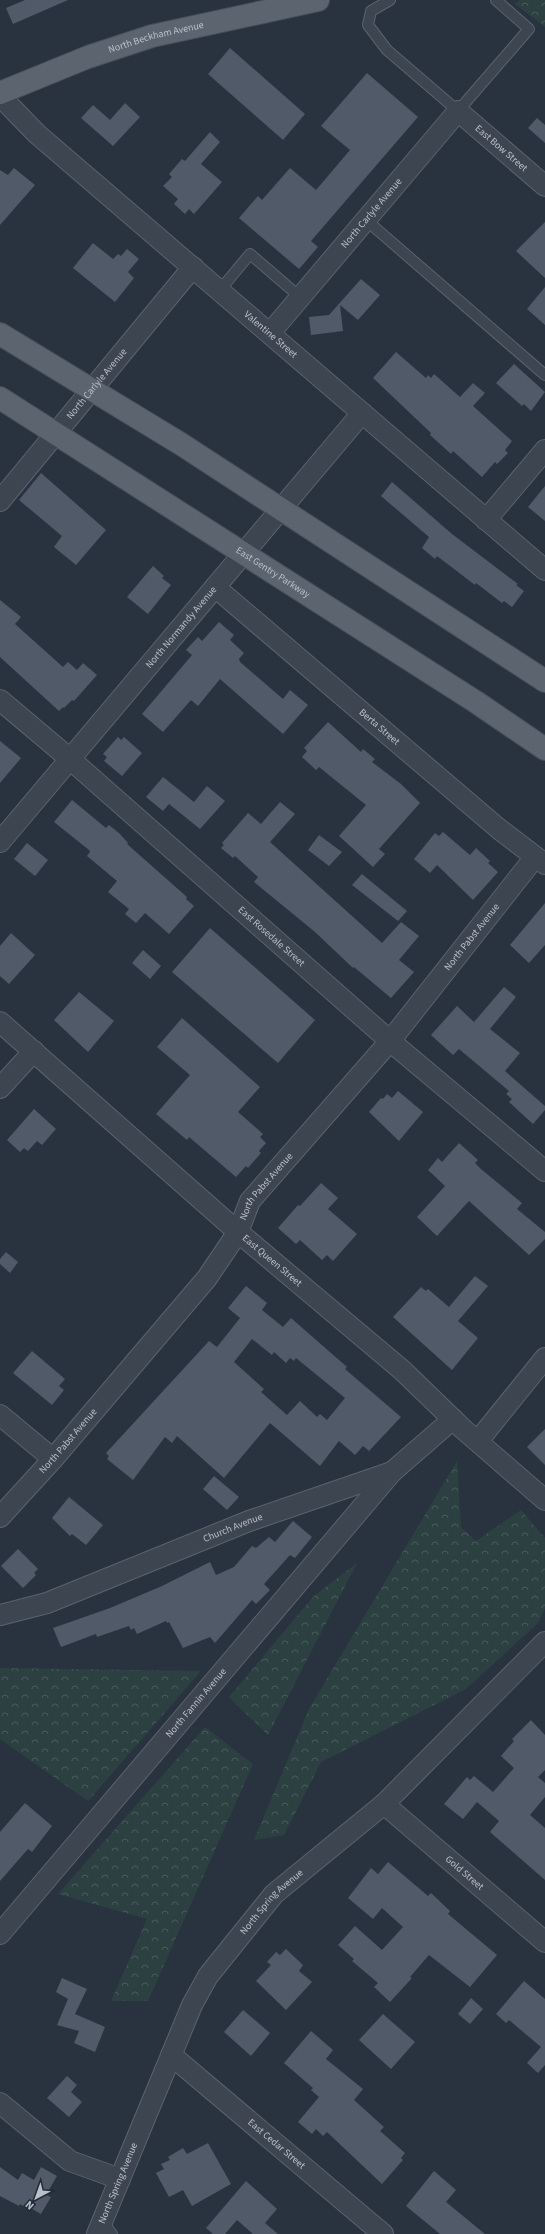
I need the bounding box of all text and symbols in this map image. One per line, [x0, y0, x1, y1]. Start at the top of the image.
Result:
street label: North Beckham Avenue [107, 18, 205, 57]
street label: East Bow Street [472, 122, 531, 175]
street label: North Carlyle Avenue [338, 175, 405, 251]
street label: Valentine Street [241, 308, 301, 362]
street label: North Carlyle Avenue [63, 345, 130, 422]
street label: East Gentry Parkway [233, 543, 313, 602]
street label: North Normandy Avenue [142, 583, 220, 671]
street label: Berta Street [356, 706, 403, 749]
street label: North Pabst Avenue [441, 900, 503, 974]
street label: East Rosedale Street [235, 903, 308, 970]
street label: North Pabst Avenue [236, 1150, 296, 1222]
street label: East Queen Street [239, 1231, 306, 1290]
street label: North Pabst Avenue [36, 1405, 100, 1477]
street label: Church Avenue [201, 1510, 264, 1546]
street label: North Fannin Avenue [162, 1665, 230, 1741]
street label: Gold Street [442, 1852, 487, 1894]
street label: North Spring Avenue [237, 1866, 306, 1938]
street label: East Cedar Street [245, 2116, 309, 2173]
street label: North Spring Avenue [95, 2141, 141, 2226]
north arrow [16, 2178, 56, 2218]
text: N [22, 2197, 37, 2213]

